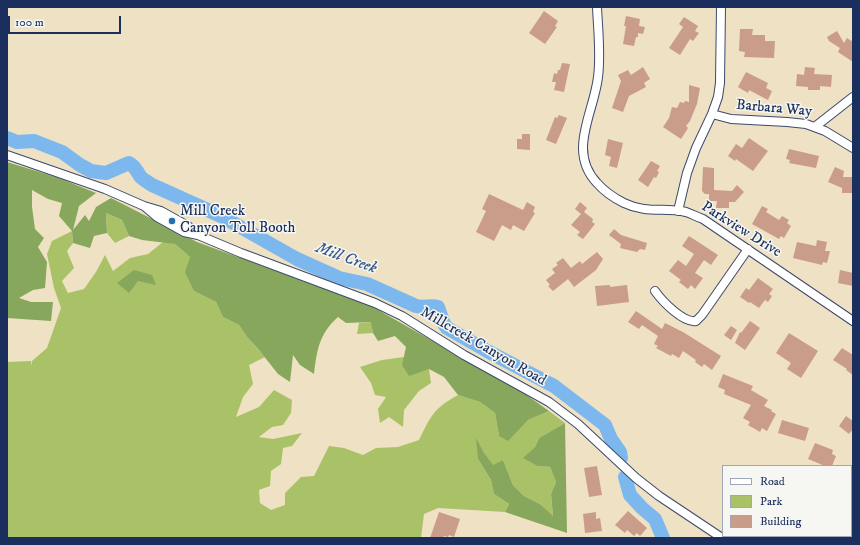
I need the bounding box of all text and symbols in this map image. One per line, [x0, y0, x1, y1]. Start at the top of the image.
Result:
scale bar [10, 8, 123, 34]
text: 100 m [15, 15, 44, 30]
street label: Barbara Way [735, 97, 813, 121]
street label: Parkview Drive [698, 198, 784, 262]
place label: Mill Creek Canyon Toll Booth [180, 203, 295, 238]
marker: Mill Creek Canyon Toll Booth [167, 216, 177, 226]
water label: Mill Creek [313, 239, 379, 279]
street label: Millcreek Canyon Road [417, 304, 549, 390]
legend [722, 465, 852, 537]
text: Road [760, 474, 785, 489]
text: Park [760, 494, 782, 509]
text: Building [760, 514, 801, 529]

